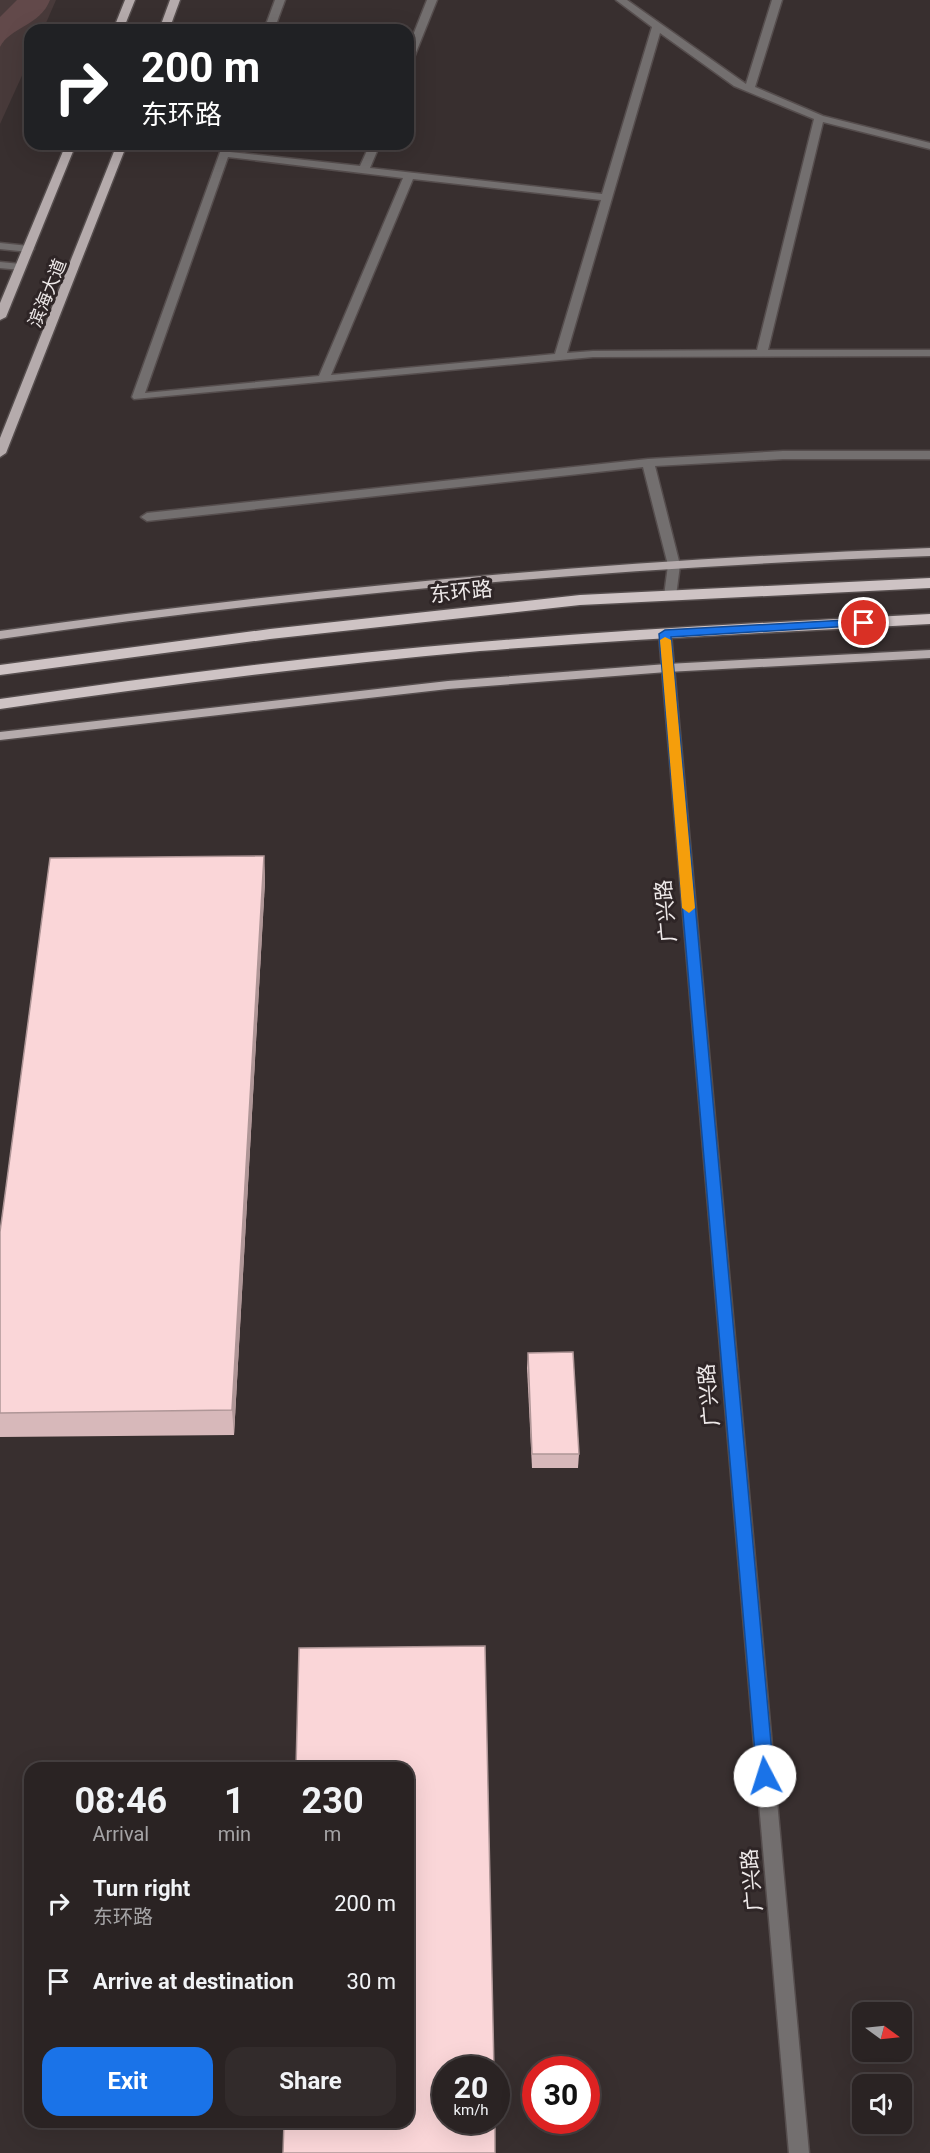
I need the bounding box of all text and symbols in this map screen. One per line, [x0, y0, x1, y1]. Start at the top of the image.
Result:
text: 200 m [141, 43, 260, 92]
icon: right [42, 48, 120, 126]
text: 东环路 [141, 99, 222, 131]
street label: 滨海大道 [24, 256, 70, 330]
street label: 东环路 [428, 577, 494, 607]
pin [838, 597, 889, 648]
icon: arrive [847, 606, 880, 639]
street label: 广兴路 [651, 879, 681, 943]
street label: 广兴路 [694, 1363, 724, 1427]
position arrow [733, 1744, 797, 1808]
text: 08:46 [74, 1780, 167, 1822]
text: 1 [224, 1780, 245, 1822]
text: 230 [302, 1780, 364, 1822]
text: Arrival [92, 1822, 149, 1846]
text: min [218, 1822, 251, 1846]
text: m [324, 1822, 341, 1846]
street label: 广兴路 [737, 1848, 767, 1912]
text: Turn right [93, 1876, 190, 1901]
icon: right [42, 1887, 75, 1920]
text: 200 m [334, 1891, 396, 1916]
text: 东环路 [93, 1905, 153, 1929]
icon: arrive [42, 1965, 75, 1998]
text: Arrive at destination [93, 1969, 294, 1994]
text: 30 m [347, 1969, 396, 1994]
north arrow [852, 2002, 912, 2062]
map controls [852, 2002, 912, 2134]
button: Exit [42, 2047, 213, 2116]
button: Share [225, 2047, 396, 2116]
speed limit sign: 30 [522, 2056, 600, 2134]
text: 20 [454, 2070, 488, 2105]
button: sound [852, 2074, 912, 2134]
text: km/h [453, 2101, 489, 2119]

